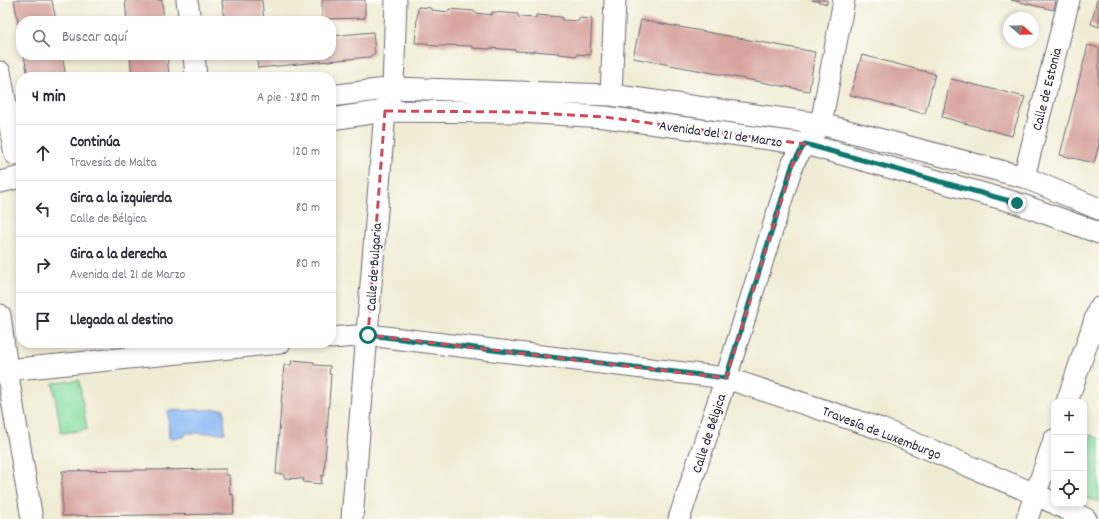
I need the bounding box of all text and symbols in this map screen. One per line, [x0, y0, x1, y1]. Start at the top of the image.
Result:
north arrow [1003, 12, 1039, 48]
search box [16, 16, 336, 60]
icon: search [30, 27, 52, 49]
text: Buscar aquí [62, 27, 127, 49]
street label: Calle de Estonia [1028, 46, 1068, 133]
text: 4 min [32, 86, 66, 110]
text: A pie · 280 m [257, 89, 320, 108]
street label: Avenida del 21 de Marzo [658, 116, 784, 154]
text: Continúa [70, 132, 120, 154]
icon: ahead [32, 142, 54, 164]
text: 120 m [292, 143, 320, 162]
text: Travesía de Malta [70, 154, 157, 173]
text: Gira a la izquierda [70, 188, 171, 210]
route end [1008, 194, 1026, 212]
icon: left [32, 198, 54, 220]
text: 80 m [296, 199, 320, 218]
text: Calle de Bélgica [70, 210, 146, 229]
street label: Calle de Bulgaria [362, 222, 388, 312]
text: Gira a la derecha [70, 244, 167, 266]
icon: right [32, 254, 54, 276]
text: 80 m [296, 255, 320, 274]
text: Avenida del 21 de Marzo [70, 266, 185, 285]
icon: arrive [32, 310, 54, 332]
text: Llegada al destino [70, 310, 173, 332]
route start [359, 326, 377, 344]
street label: Calle de Bélgica [688, 391, 732, 476]
map controls [1051, 399, 1087, 507]
button: + [1051, 399, 1087, 435]
street label: Travesía de Luxemburgo [819, 402, 944, 466]
button: − [1051, 435, 1087, 471]
button: locate [1051, 471, 1087, 507]

